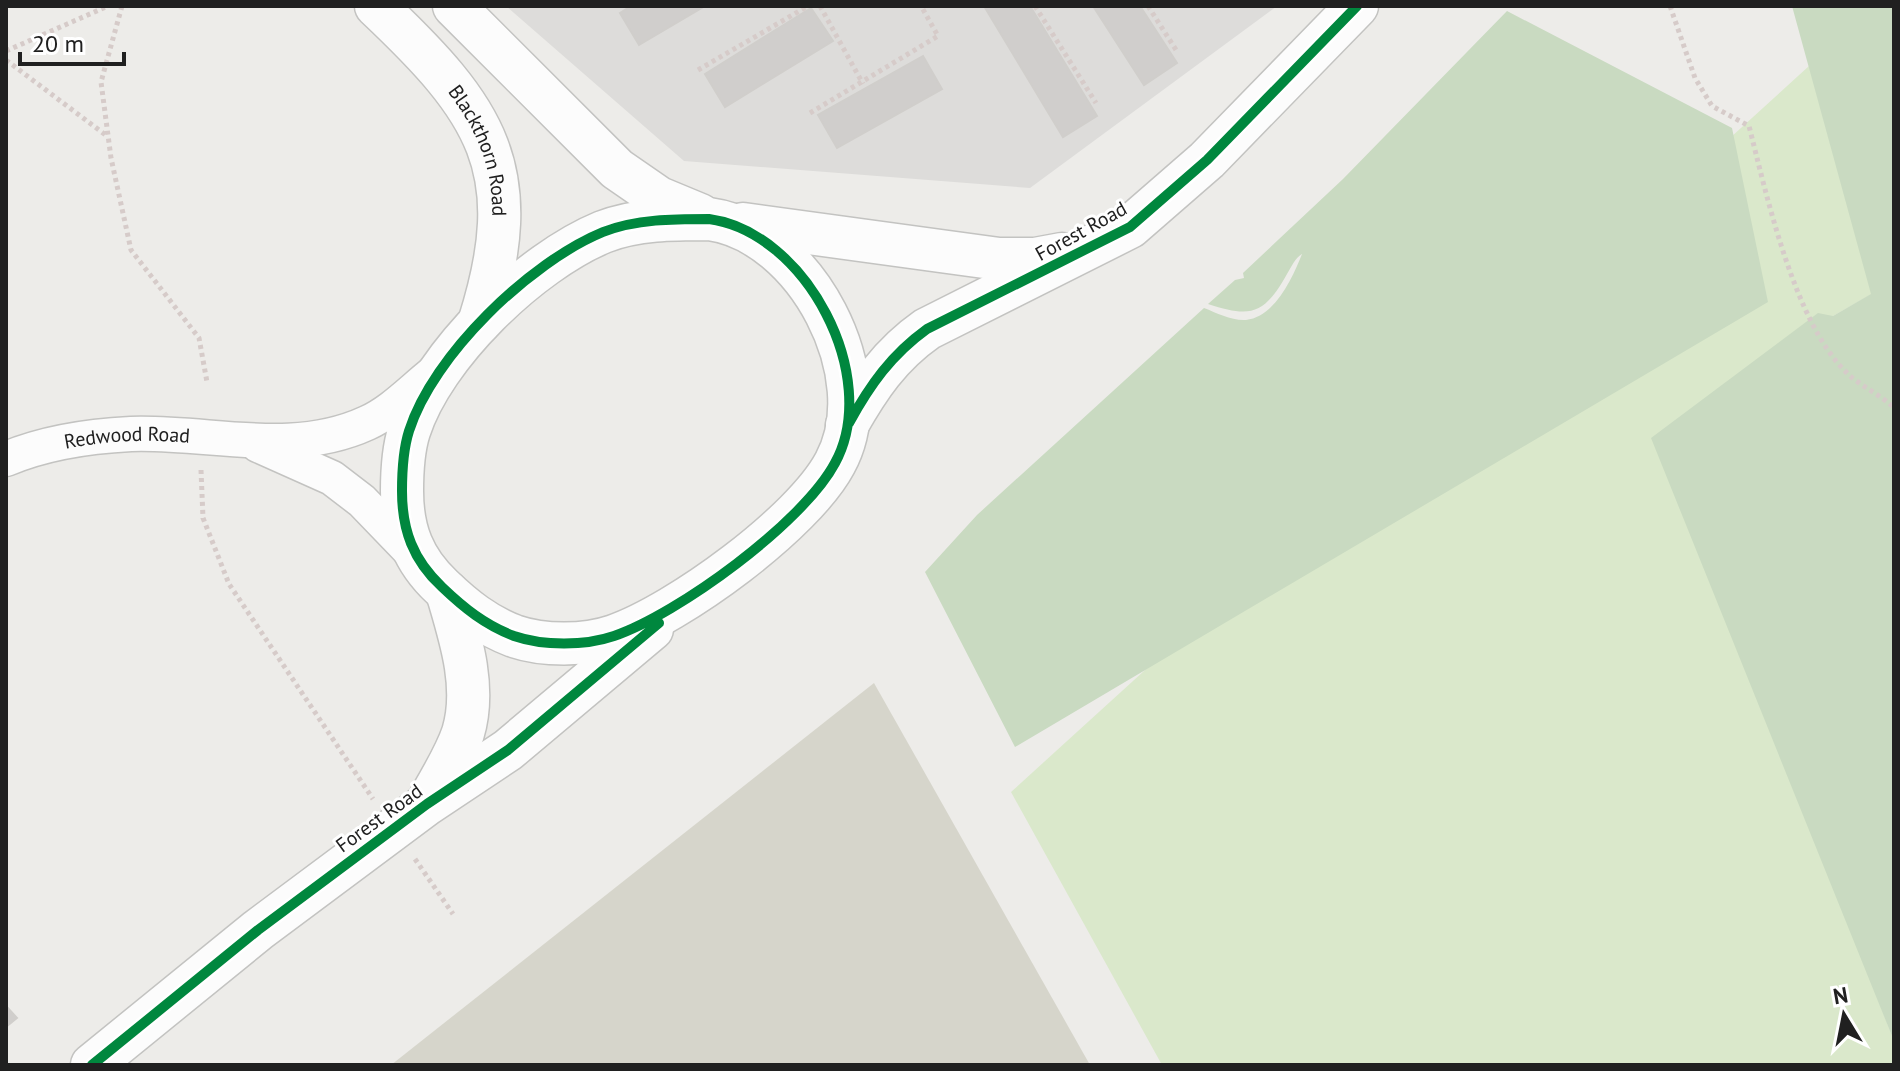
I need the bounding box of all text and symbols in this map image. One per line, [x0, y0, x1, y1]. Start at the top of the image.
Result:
scale bar [20, 16, 124, 66]
text: 20 m [32, 28, 84, 59]
street label: Blackthorn Road [443, 79, 512, 216]
street label: Forest Road [1031, 195, 1131, 267]
street label: Redwood Road [62, 421, 191, 455]
street label: Forest Road [331, 778, 427, 858]
north arrow [1804, 975, 1884, 1055]
text: N [1831, 980, 1850, 1010]

